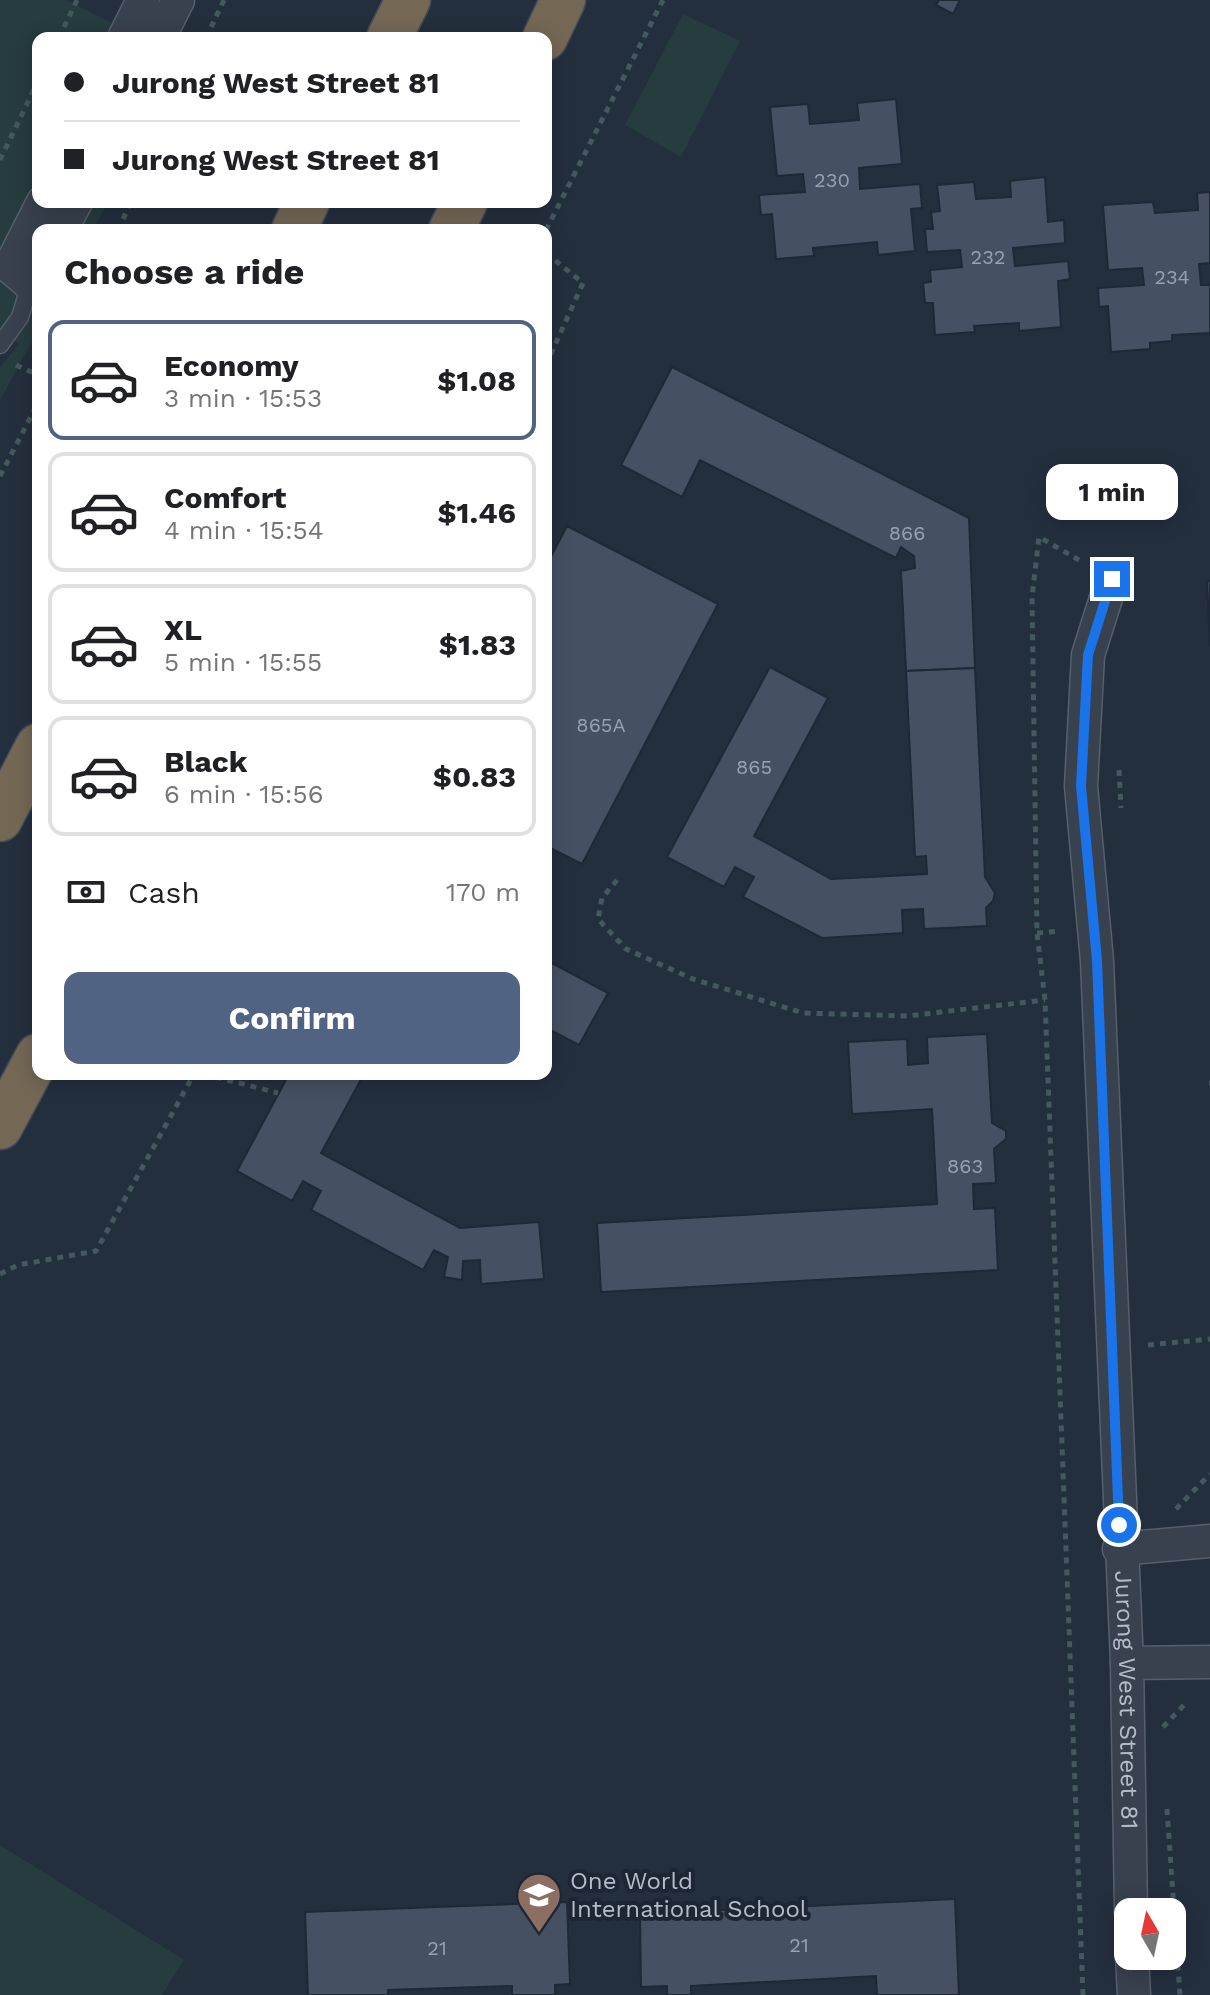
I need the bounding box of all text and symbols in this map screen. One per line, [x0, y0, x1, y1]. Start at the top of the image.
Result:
text: Jurong West Street 81 [112, 65, 440, 100]
text: Jurong West Street 81 [112, 142, 440, 177]
house number: 230 [814, 168, 850, 192]
house number: 232 [971, 245, 1005, 269]
text: Choose a ride [64, 251, 304, 293]
house number: 234 [1154, 265, 1190, 289]
icon: car [68, 344, 140, 416]
text: Economy [164, 348, 299, 383]
text: $1.08 [437, 363, 516, 398]
text: 3 min · 15:53 [164, 383, 322, 413]
callout: 1 min [1046, 463, 1178, 519]
icon: car [68, 476, 140, 548]
text: 1 min [1079, 477, 1145, 507]
text: Comfort [164, 480, 286, 515]
text: $1.46 [437, 495, 516, 530]
text: 4 min · 15:54 [164, 515, 324, 545]
house number: 866 [889, 521, 925, 545]
route end [1094, 561, 1130, 597]
icon: car [68, 608, 140, 680]
text: XL [164, 612, 202, 647]
text: $1.83 [439, 627, 516, 662]
text: 5 min · 15:55 [164, 647, 322, 677]
house number: 865A [576, 713, 626, 737]
icon: car [68, 740, 140, 812]
text: Black [164, 744, 248, 779]
house number: 865 [736, 755, 772, 779]
text: $0.83 [433, 759, 516, 794]
text: 6 min · 15:56 [164, 779, 323, 809]
icon: cash [64, 870, 108, 914]
text: Cash [128, 875, 200, 910]
text: 170 m [446, 877, 520, 907]
button: Confirm [64, 972, 520, 1064]
house number: 863 [947, 1154, 983, 1178]
route start [1101, 1507, 1137, 1543]
street label: Jurong West Street 81 [1109, 1570, 1144, 1829]
place label: One World International School [570, 1867, 808, 1923]
school or university icon: One World International School [515, 1871, 563, 1934]
north arrow [1114, 1898, 1186, 1970]
map controls [1114, 1898, 1186, 1970]
house number: 21 [789, 1933, 809, 1957]
house number: 21 [427, 1936, 447, 1960]

